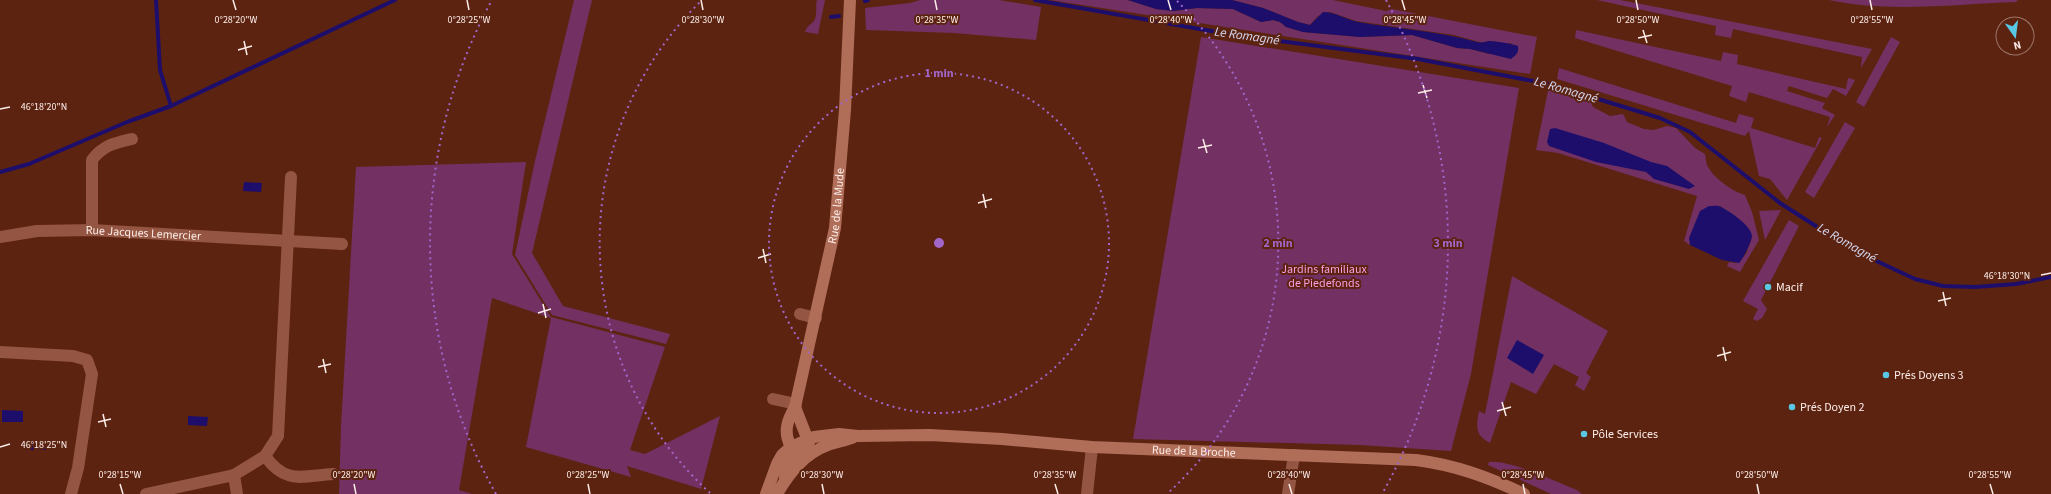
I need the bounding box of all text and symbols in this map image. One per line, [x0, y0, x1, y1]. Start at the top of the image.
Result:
text: 0°28'20"W [215, 13, 258, 27]
text: 0°28'25"W [448, 13, 491, 27]
text: 0°28'30"W [682, 13, 725, 27]
text: 0°28'35"W [916, 13, 959, 27]
text: 0°28'40"W [1150, 13, 1193, 27]
text: 0°28'45"W [1384, 13, 1427, 27]
text: 0°28'50"W [1617, 13, 1660, 27]
text: 0°28'55"W [1851, 13, 1894, 27]
north arrow [1995, 16, 2035, 56]
water label: Le Romagné [1213, 23, 1282, 50]
text: N [2012, 37, 2023, 53]
text: 1 min [924, 65, 954, 82]
water label: Le Romagné [1532, 72, 1601, 108]
text: 46°18'20"N [21, 100, 67, 114]
street label: Rue de la Mude [823, 167, 849, 245]
water label: Le Romagné [1814, 219, 1881, 268]
street label: Rue Jacques Lemercier [86, 221, 202, 245]
text: 2 min [1263, 235, 1293, 252]
text: 3 min [1433, 235, 1463, 252]
centre of rings [932, 236, 946, 250]
park label: Jardins familiaux de Piedefonds [1281, 261, 1367, 292]
text: 46°18'30"N [1984, 269, 2030, 283]
place label: Macif [1776, 279, 1803, 296]
marker: Macif [1763, 282, 1773, 292]
place label: Prés Doyens 3 [1894, 367, 1964, 384]
marker: Prés Doyens 3 [1881, 370, 1891, 380]
place label: Prés Doyen 2 [1800, 399, 1865, 416]
marker: Prés Doyen 2 [1787, 402, 1797, 412]
place label: Pôle Services [1592, 426, 1658, 443]
marker: Pôle Services [1579, 429, 1589, 439]
text: 46°18'25"N [21, 438, 67, 452]
street label: Rue de la Broche [1152, 441, 1236, 461]
text: 0°28'15"W [99, 468, 142, 482]
text: 0°28'20"W [333, 468, 376, 482]
text: 0°28'25"W [567, 468, 610, 482]
text: 0°28'30"W [801, 468, 844, 482]
text: 0°28'35"W [1034, 468, 1077, 482]
text: 0°28'40"W [1268, 468, 1311, 482]
text: 0°28'45"W [1502, 468, 1545, 482]
text: 0°28'50"W [1736, 468, 1779, 482]
text: 0°28'55"W [1969, 468, 2012, 482]

